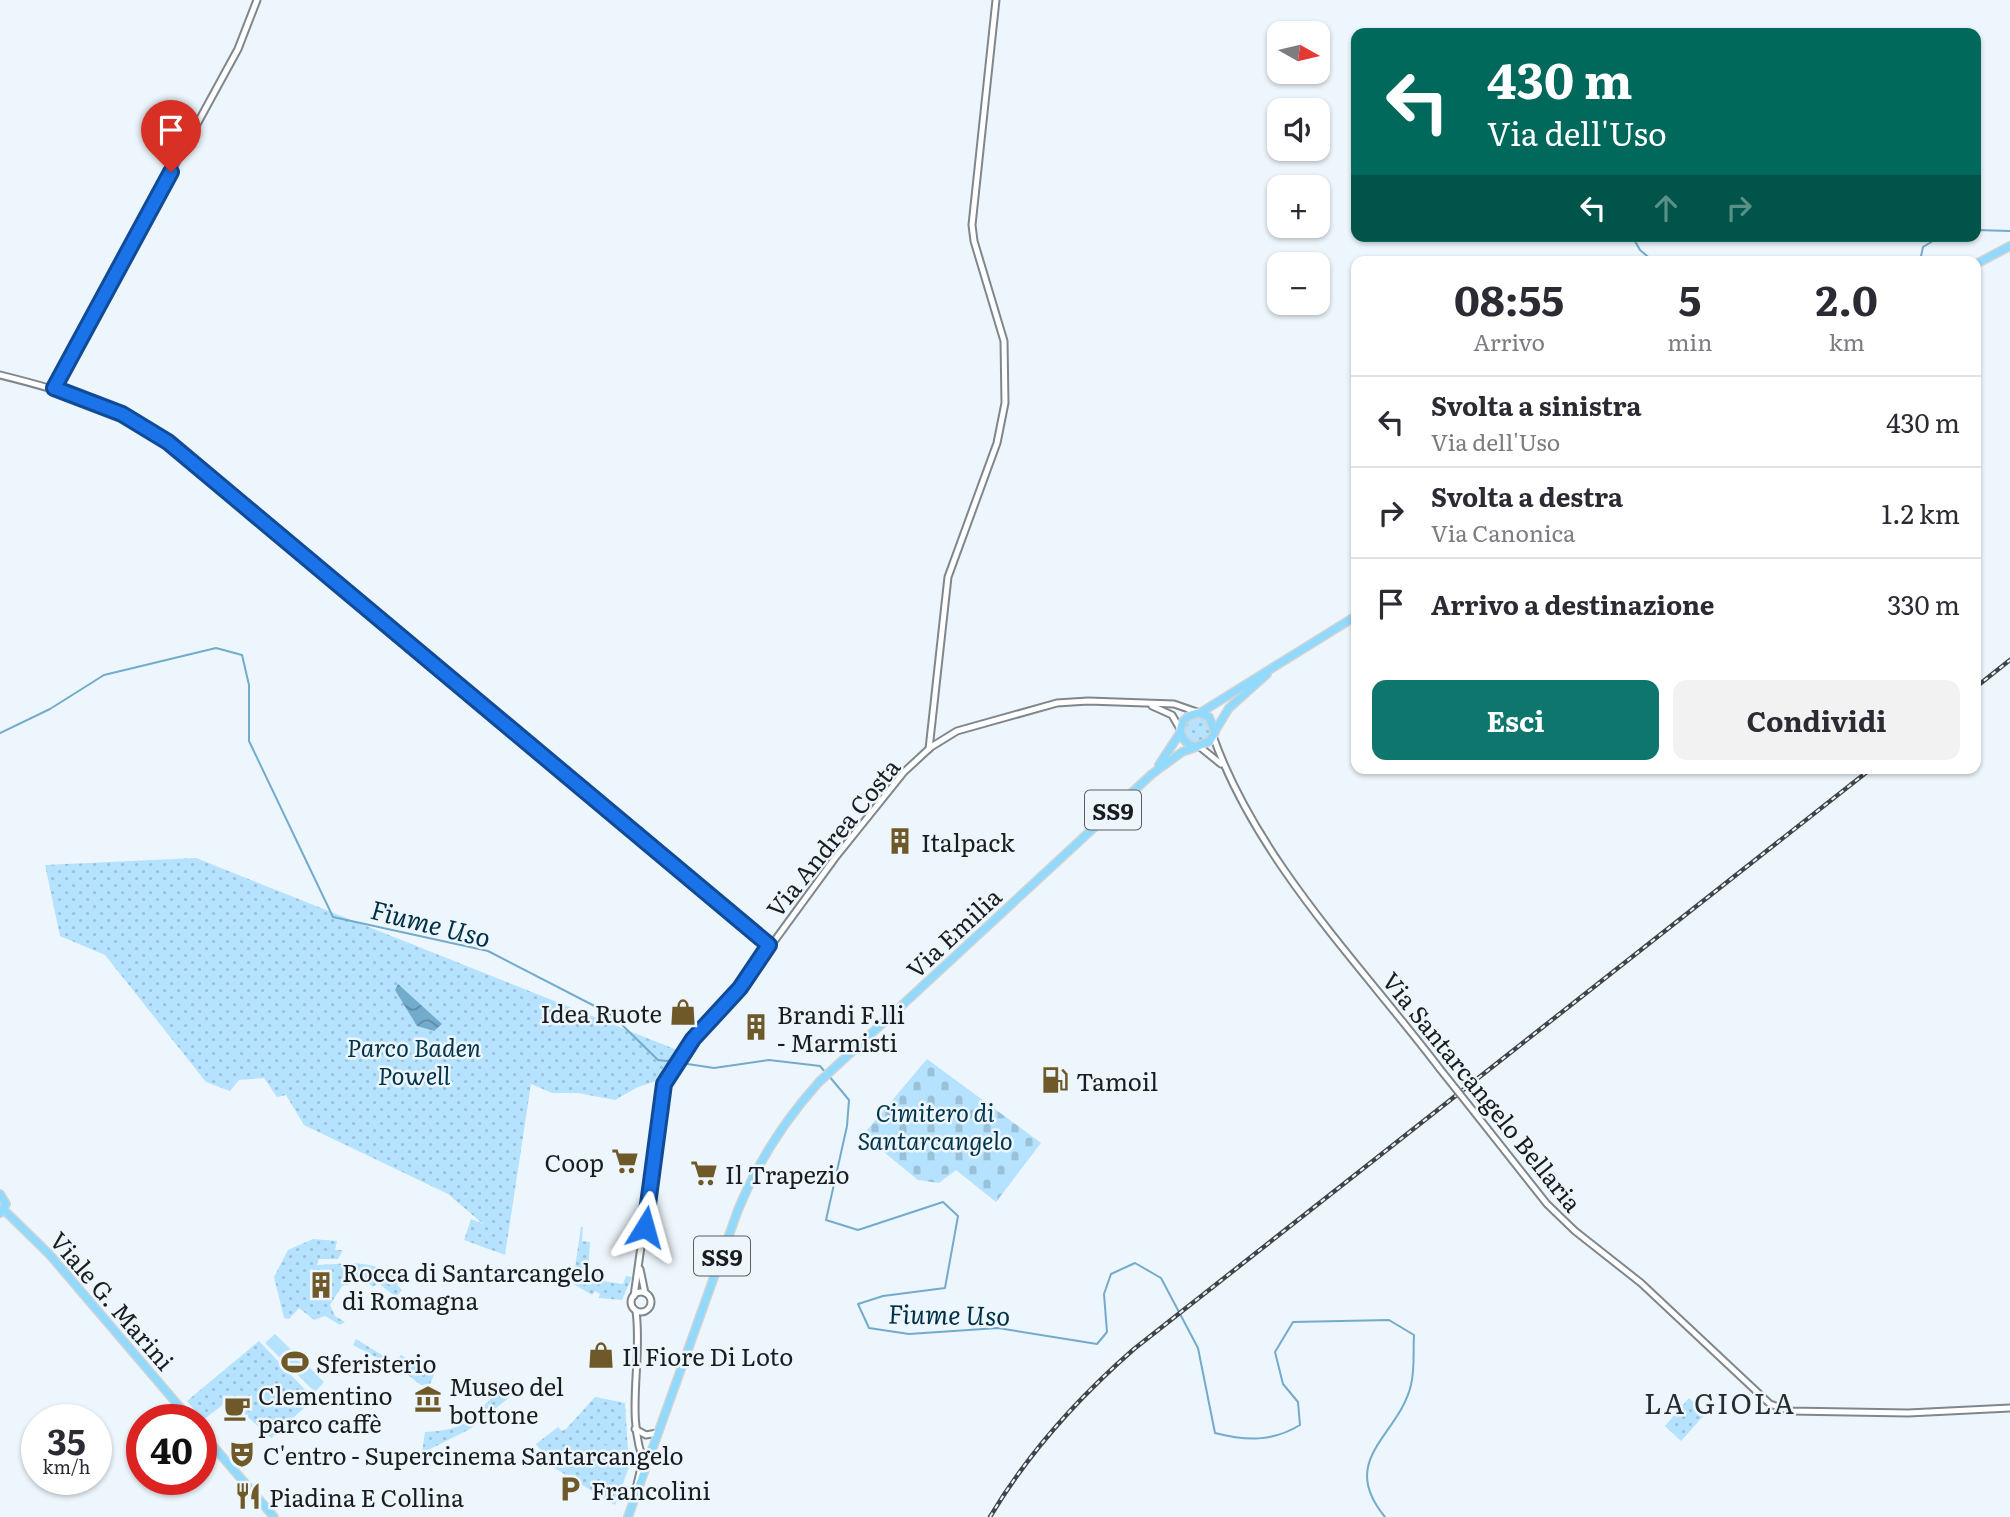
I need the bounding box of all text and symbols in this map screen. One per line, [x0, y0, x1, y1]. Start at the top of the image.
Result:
north arrow [1267, 21, 1330, 84]
map controls [1267, 21, 1330, 315]
text: 430 m [1487, 41, 1633, 114]
icon: left [1372, 56, 1463, 147]
button: sound [1267, 98, 1330, 161]
pin [141, 100, 201, 172]
text: Via dell'Uso [1487, 108, 1667, 156]
icon: arrive [152, 111, 190, 149]
button: + [1267, 175, 1330, 238]
icon: left [1574, 189, 1612, 227]
icon: ahead [1647, 189, 1685, 227]
icon: right [1720, 189, 1758, 227]
button: − [1267, 252, 1330, 315]
text: 08:55 [1454, 267, 1564, 329]
text: 5 [1678, 267, 1701, 329]
text: 2.0 [1816, 267, 1878, 329]
text: Arrivo [1473, 324, 1545, 358]
text: min [1667, 324, 1713, 358]
text: km [1829, 324, 1865, 358]
text: Svolta a sinistra [1431, 385, 1642, 424]
text: 430 m [1886, 402, 1960, 441]
icon: left [1372, 403, 1410, 441]
text: Via dell'Uso [1431, 424, 1560, 458]
text: Svolta a destra [1431, 476, 1623, 515]
text: 1.2 km [1881, 493, 1960, 532]
icon: right [1372, 494, 1410, 532]
text: Via Canonica [1431, 515, 1575, 549]
text: Arrivo a destinazione [1431, 584, 1715, 623]
text: 330 m [1887, 584, 1960, 623]
icon: arrive [1372, 585, 1410, 623]
button: Esci [1372, 680, 1659, 760]
button: Condividi [1673, 680, 1960, 760]
street label: Via Andrea Costa [757, 750, 907, 924]
road number: SS9 [1085, 790, 1141, 830]
place label: Italpack [921, 824, 1015, 859]
building icon: Italpack [885, 826, 915, 856]
street label: Via Emilia [898, 879, 1008, 985]
water label: Fiume Uso [367, 888, 495, 956]
street label: Via Santarcangelo Bellaria [1375, 964, 1591, 1218]
place label: Idea Ruote [541, 995, 662, 1030]
place label: Brandi F.lli - Marmisti [777, 996, 905, 1059]
shop icon: Idea Ruote [668, 997, 698, 1027]
building icon: Brandi F.lli - Marmisti [741, 1012, 771, 1042]
park label: Parco Baden Powell [347, 1029, 481, 1092]
place label: Tamoil [1076, 1063, 1158, 1098]
fuel station icon: Tamoil [1040, 1065, 1070, 1095]
park label: Cimitero di Santarcangelo [857, 1094, 1013, 1157]
place label: Coop [545, 1144, 604, 1179]
supermarket icon: Coop [610, 1146, 640, 1176]
place label: Il Trapezio [725, 1156, 850, 1191]
supermarket icon: Il Trapezio [689, 1158, 719, 1188]
position arrow [608, 1190, 682, 1264]
street label: Viale G. Marini [43, 1223, 183, 1377]
road number: SS9 [694, 1236, 750, 1275]
place label: Rocca di Santarcangelo di Romagna [342, 1254, 604, 1317]
building icon: Rocca di Santarcangelo di Romagna [306, 1270, 336, 1300]
water label: Fiume Uso [888, 1292, 1010, 1334]
place label: Il Fiore Di Loto [622, 1338, 793, 1373]
shop icon: Il Fiore Di Loto [586, 1340, 616, 1370]
place label: Sferisterio [316, 1345, 437, 1380]
sports icon: Sferisterio [280, 1347, 310, 1377]
place label: Museo del bottone [449, 1368, 564, 1431]
place label: Clementino parco caffè [258, 1377, 393, 1440]
district label: LA GIOLA [1644, 1381, 1796, 1423]
museum icon: Museo del bottone [413, 1384, 443, 1414]
cafe icon: Clementino parco caffè [222, 1393, 252, 1423]
speed limit sign: 40 [126, 1404, 217, 1495]
text: 35 [47, 1414, 86, 1466]
place label: C'entro - Supercinema Santarcangelo [263, 1437, 684, 1472]
theatre icon: C'entro - Supercinema Santarcangelo [227, 1439, 257, 1469]
text: km/h [43, 1453, 90, 1480]
place label: Francolini [591, 1472, 711, 1507]
parking icon: Francolini [555, 1474, 585, 1504]
place label: Piadina E Collina [269, 1479, 464, 1514]
restaurant icon: Piadina E Collina [233, 1481, 263, 1511]

